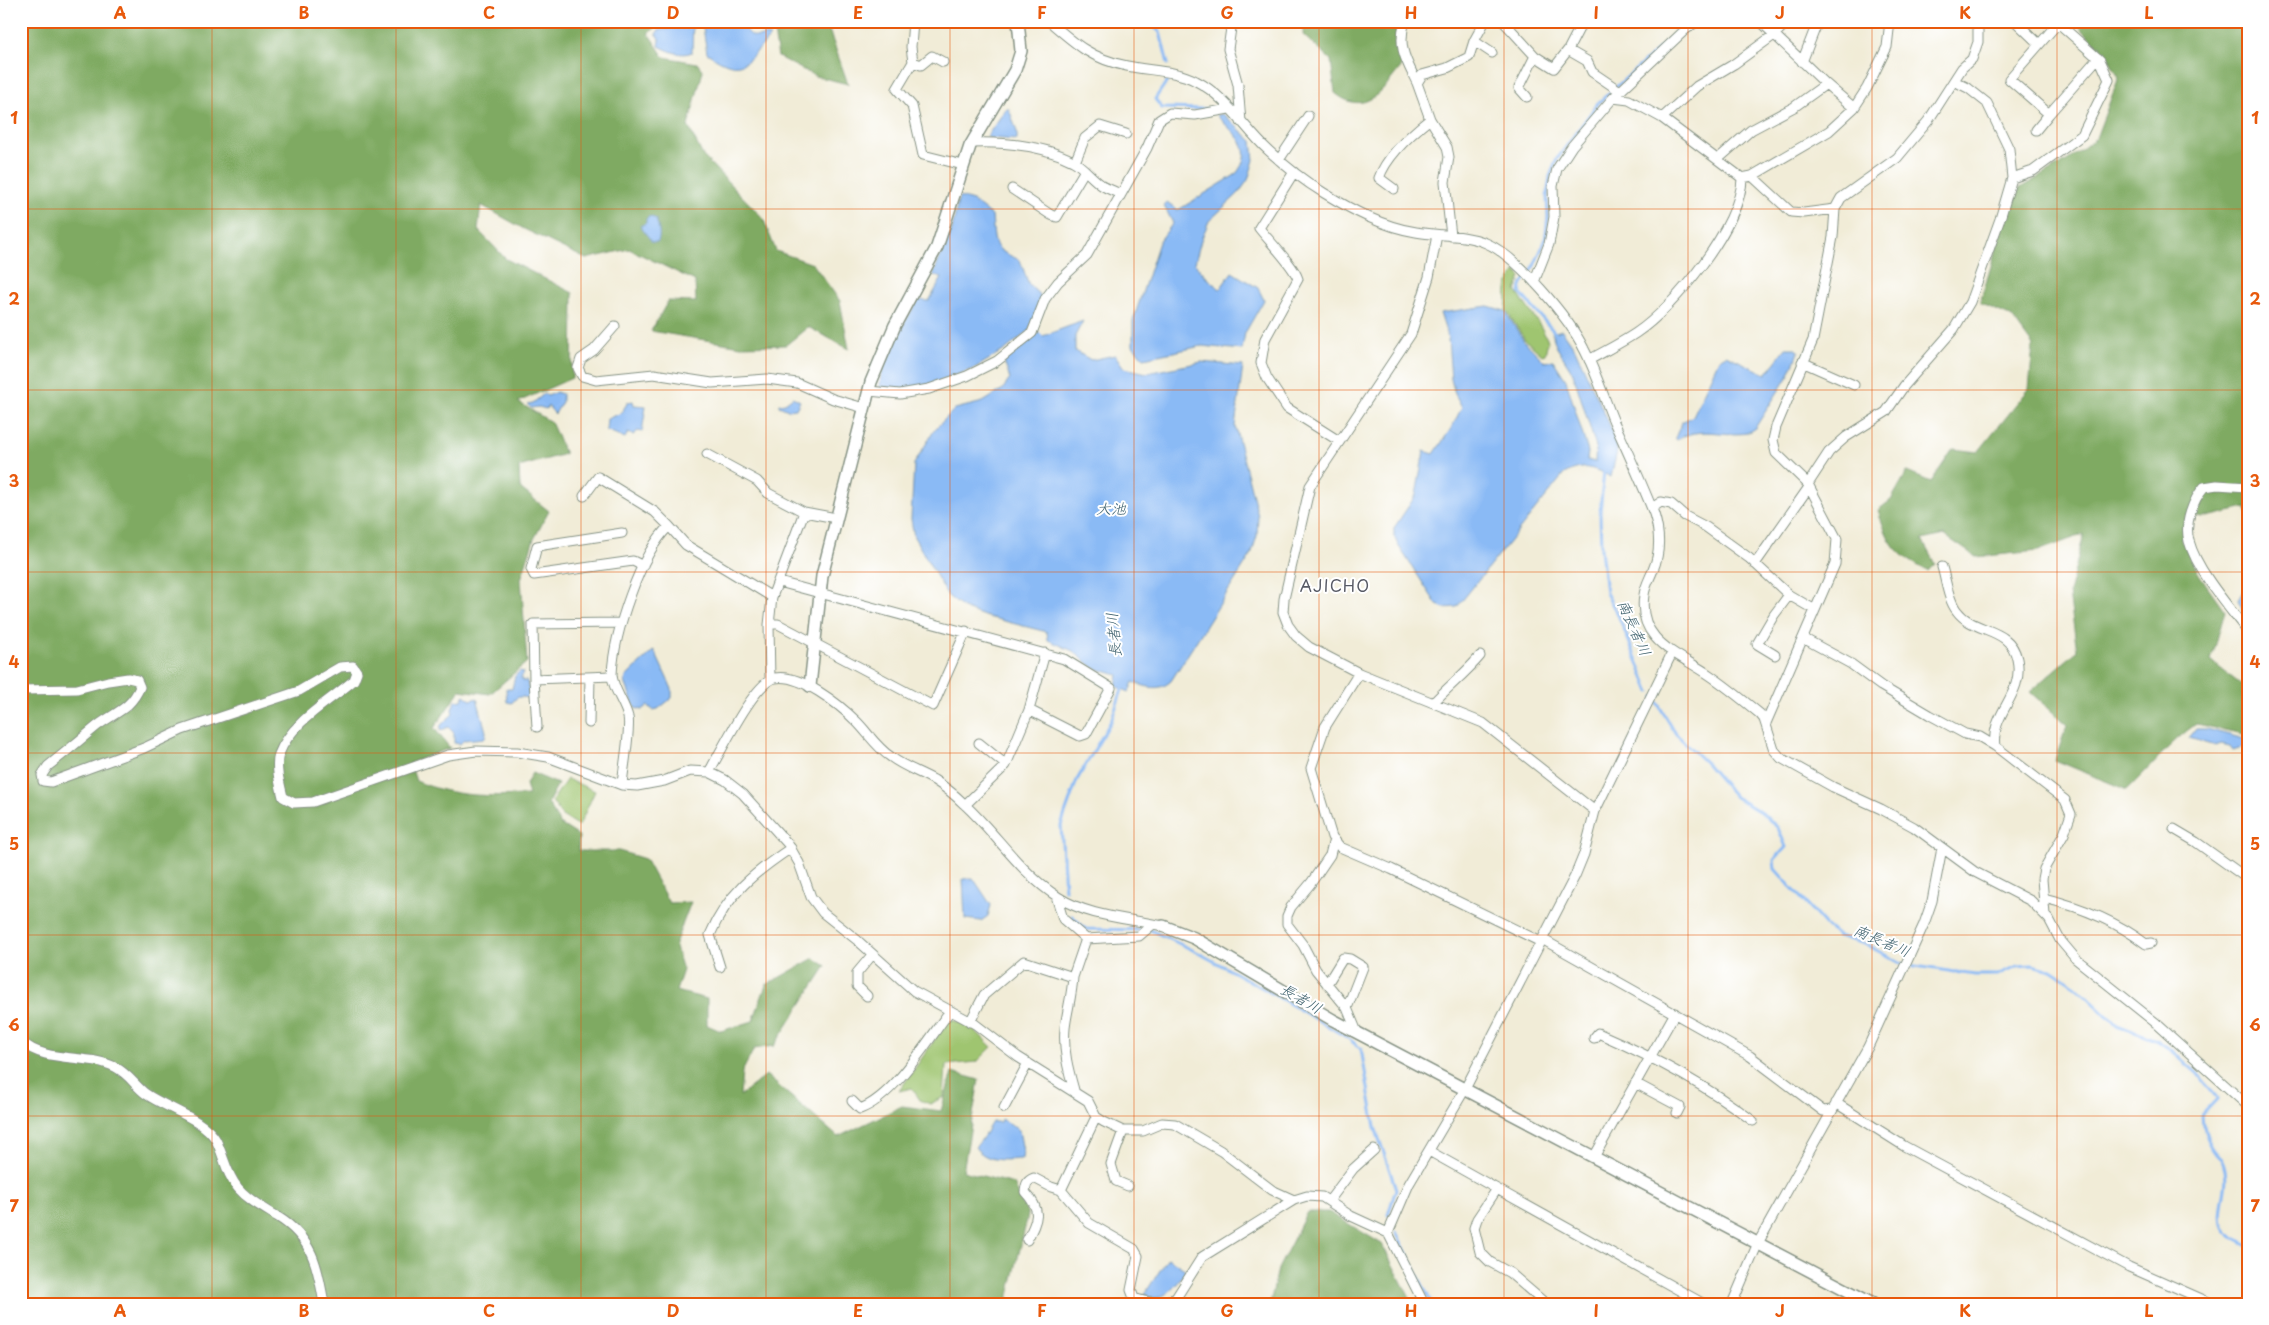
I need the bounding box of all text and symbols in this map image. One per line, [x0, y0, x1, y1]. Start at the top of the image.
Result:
text: A [114, 0, 127, 24]
text: B [299, 0, 310, 24]
text: C [483, 0, 495, 24]
text: D [667, 0, 679, 24]
text: E [853, 0, 863, 24]
text: F [1037, 0, 1047, 24]
text: G [1220, 0, 1234, 24]
text: H [1405, 0, 1417, 24]
text: I [1593, 0, 1599, 24]
text: J [1775, 0, 1785, 24]
text: K [1959, 0, 1971, 24]
text: L [2144, 0, 2154, 24]
text: 1 [10, 105, 18, 129]
text: 1 [2251, 105, 2259, 129]
text: 2 [8, 286, 20, 310]
text: 2 [2249, 286, 2261, 310]
text: 3 [9, 468, 19, 492]
text: 3 [2250, 468, 2260, 492]
water label: 大池 [1096, 496, 1127, 519]
district label: AJICHO [1300, 573, 1370, 597]
water label: 南長者川 [1613, 595, 1658, 659]
water label: 長者川 [1099, 612, 1126, 659]
text: 4 [9, 649, 20, 673]
text: 4 [2250, 649, 2261, 673]
text: 5 [9, 831, 19, 855]
text: 5 [2250, 831, 2260, 855]
water label: 南長者川 [1850, 917, 1915, 962]
water label: 長者川 [1277, 976, 1327, 1019]
text: 6 [8, 1012, 20, 1036]
text: 6 [2249, 1012, 2261, 1036]
text: 7 [9, 1193, 19, 1217]
text: 7 [2250, 1193, 2260, 1217]
text: A [114, 1298, 127, 1322]
text: B [299, 1298, 310, 1322]
text: C [483, 1298, 495, 1322]
text: D [667, 1298, 679, 1322]
text: E [853, 1298, 863, 1322]
text: F [1037, 1298, 1047, 1322]
text: G [1220, 1298, 1234, 1322]
text: H [1405, 1298, 1417, 1322]
text: I [1593, 1298, 1599, 1322]
text: J [1775, 1298, 1785, 1322]
text: K [1959, 1298, 1971, 1322]
text: L [2144, 1298, 2154, 1322]

